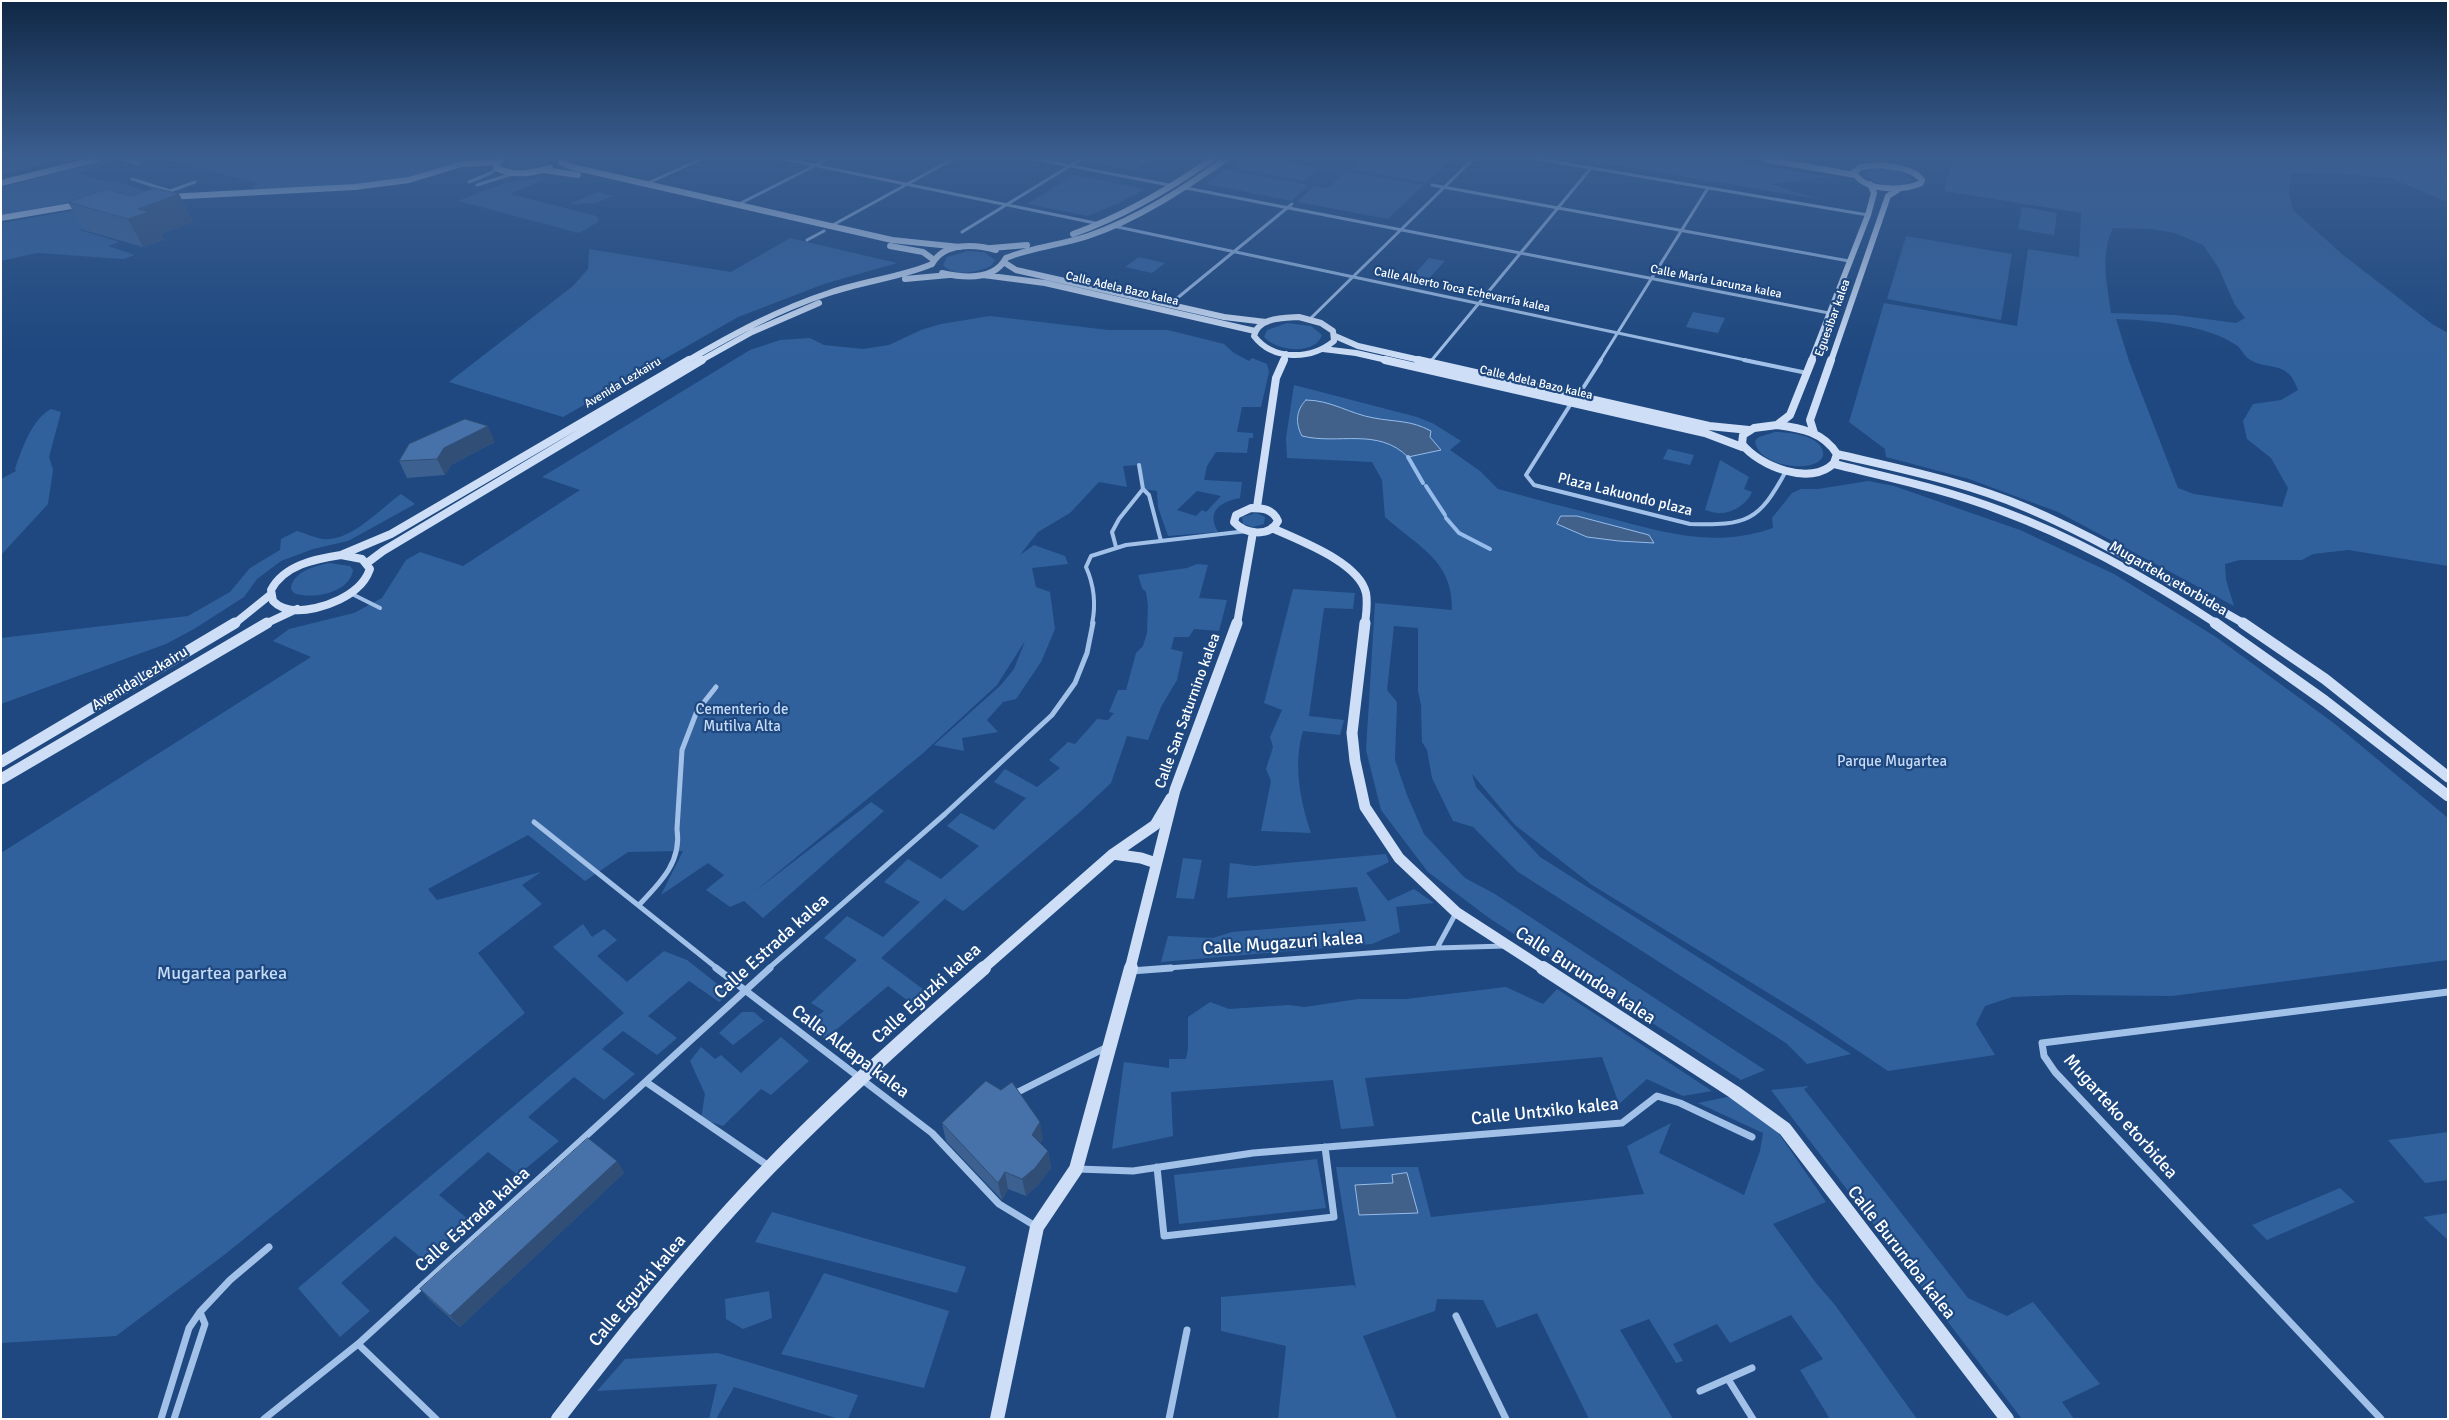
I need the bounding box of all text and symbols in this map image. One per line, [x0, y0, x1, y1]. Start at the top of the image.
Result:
street label: Calle María Lacunza kalea [1649, 262, 1783, 302]
street label: Calle Alberto Toca Echevarría kalea [1373, 264, 1551, 316]
street label: Calle Adela Bazo kalea [1064, 269, 1180, 309]
street label: Eguesibar kalea [1812, 277, 1854, 359]
street label: Avenida Lezkairu [582, 354, 664, 412]
street label: Calle Adela Bazo kalea [1478, 363, 1594, 403]
street label: Plaza Lakuondo plaza [1556, 470, 1694, 520]
street label: Mugarteko etorbidea [2106, 538, 2230, 620]
street label: Calle San Saturnino kalea [1151, 631, 1225, 791]
street label: Avenida Lezkairu [89, 643, 191, 715]
park label: Cementerio de Mutilva Alta [695, 701, 789, 736]
park label: Parque Mugartea [1837, 753, 1947, 771]
street label: Calle Estrada kalea [710, 890, 834, 1004]
street label: Calle Burundoa kalea [1511, 922, 1659, 1030]
street label: Calle Mugazuri kalea [1202, 928, 1364, 960]
street label: Calle Eguzki kalea [868, 939, 986, 1049]
park label: Mugartea parkea [157, 963, 287, 985]
street label: Calle Aldapa kalea [787, 1001, 913, 1103]
street label: Mugarteko etorbidea [2058, 1050, 2182, 1184]
street label: Calle Untxiko kalea [1470, 1094, 1620, 1130]
street label: Calle Estrada kalea [411, 1163, 535, 1277]
street label: Calle Burundoa kalea [1842, 1182, 1960, 1324]
street label: Calle Eguzki kalea [585, 1231, 691, 1351]

